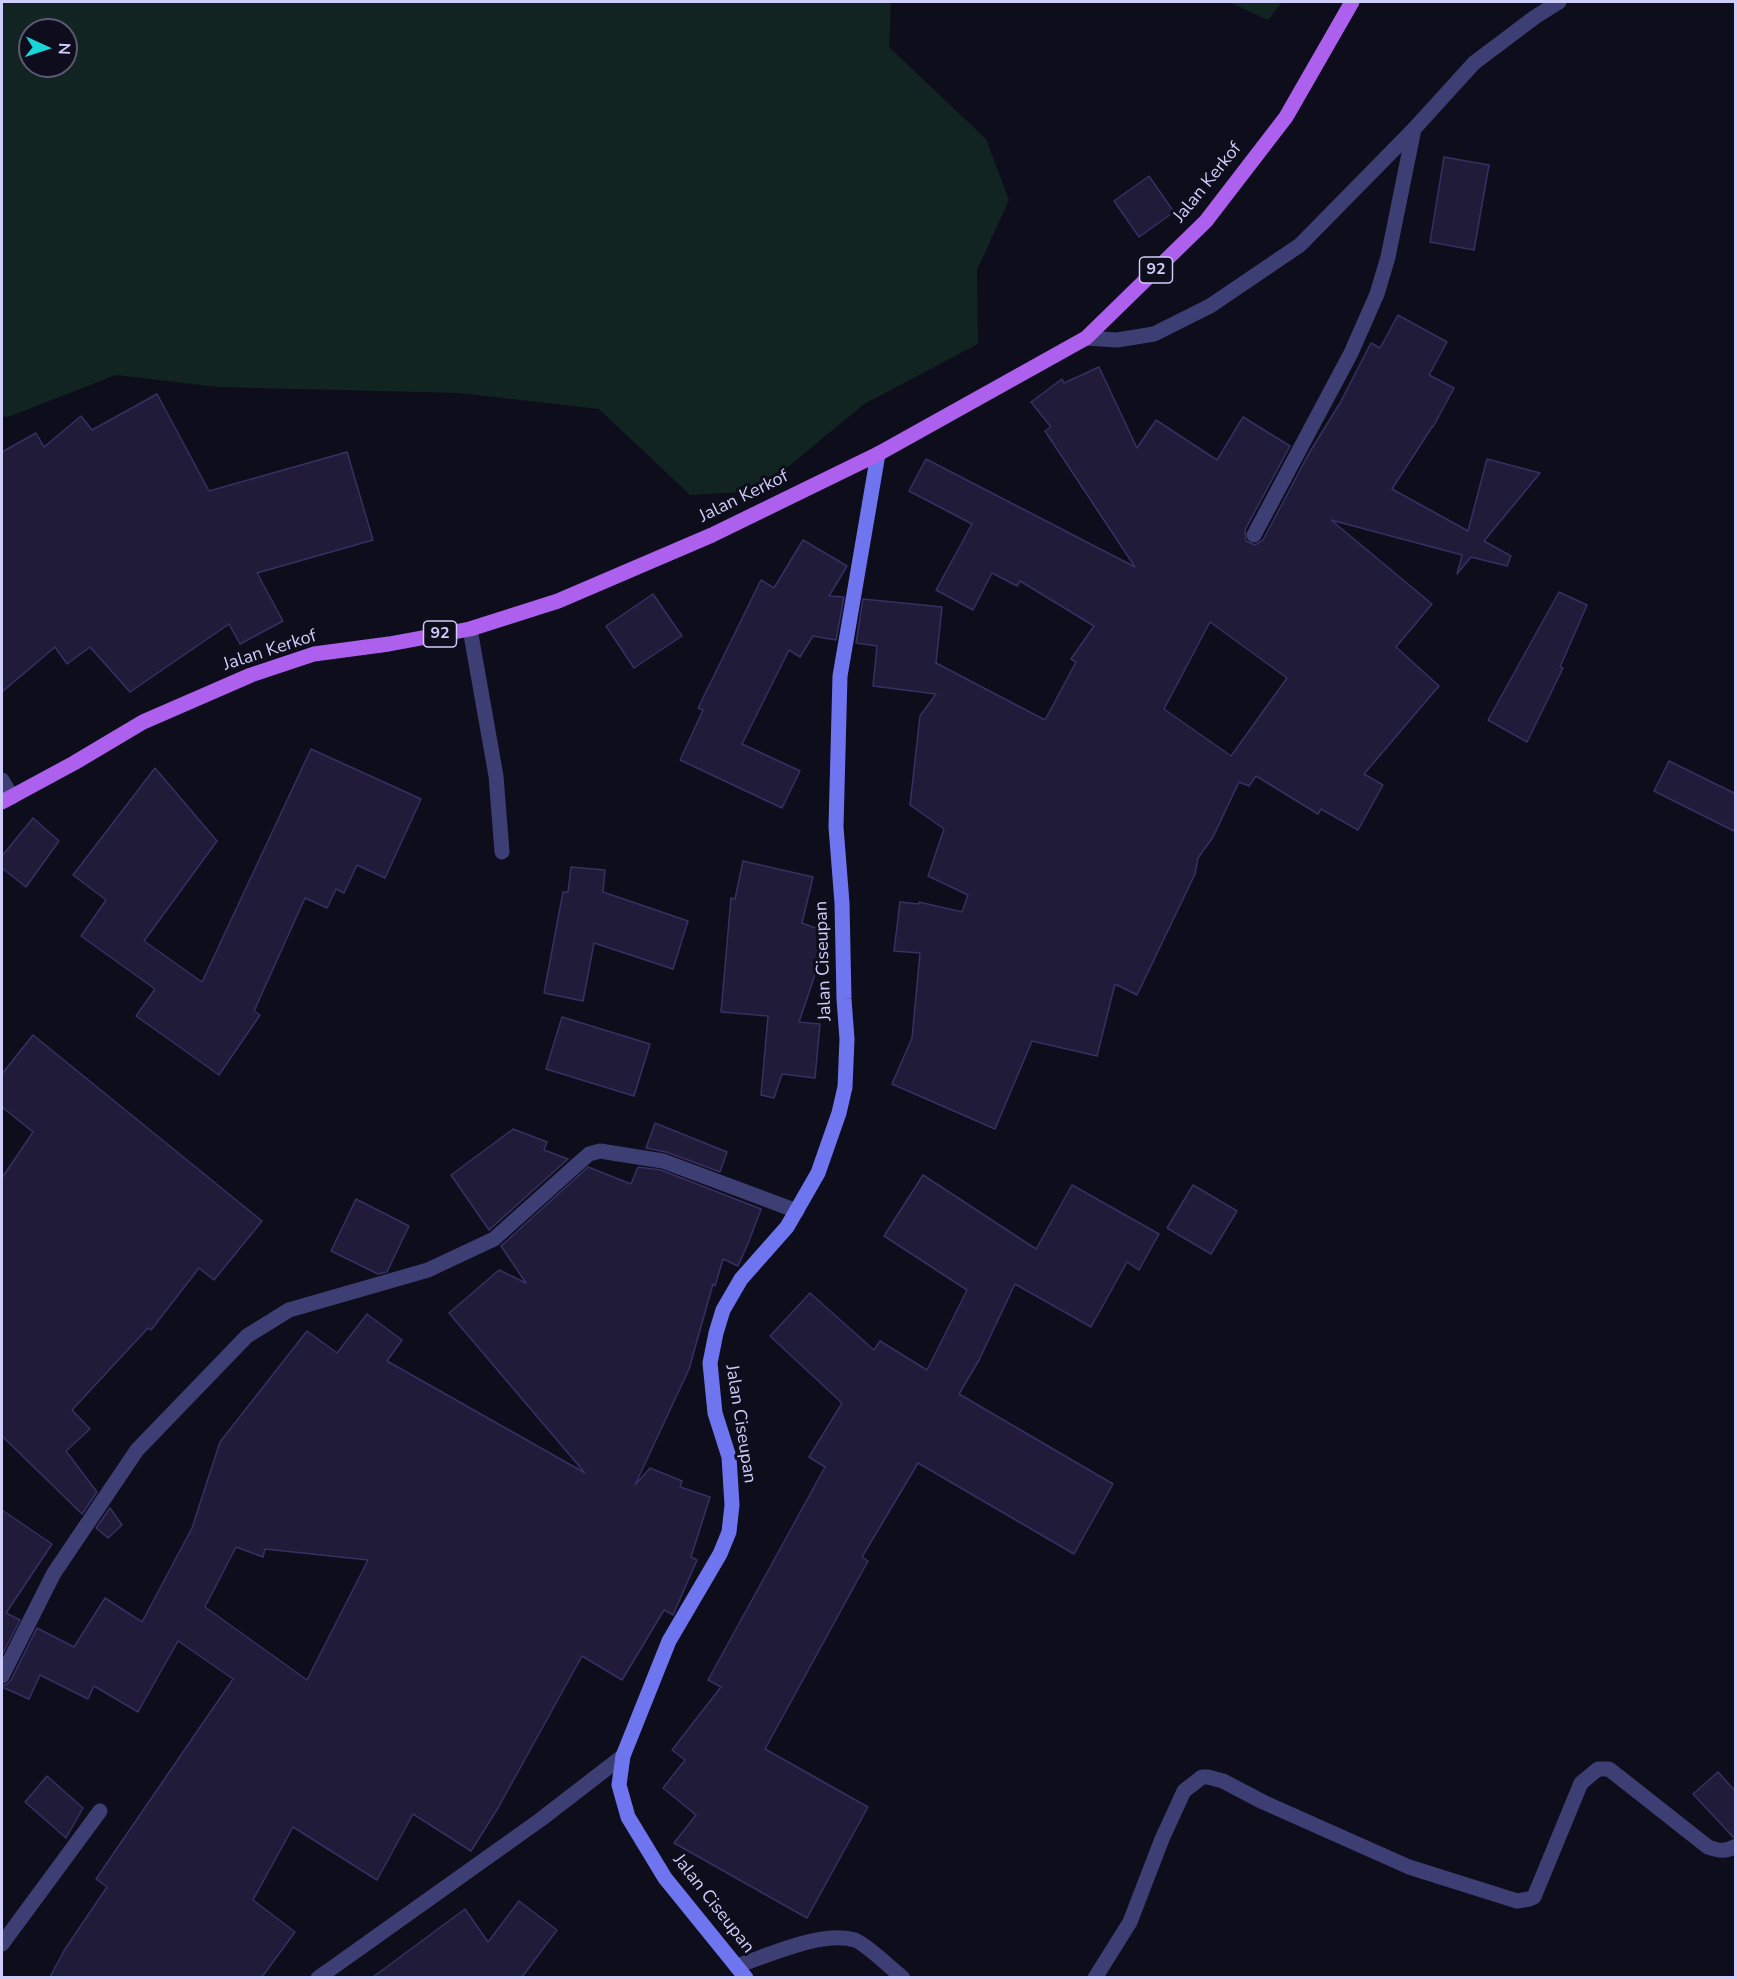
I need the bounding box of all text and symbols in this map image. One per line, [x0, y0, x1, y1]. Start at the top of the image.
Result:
north arrow [18, 18, 78, 78]
text: N [53, 42, 75, 55]
street label: Jalan Kerkof [1169, 139, 1247, 227]
road number: 92 [1140, 257, 1172, 283]
street label: Jalan Kerkof [696, 466, 792, 528]
road number: 92 [424, 621, 456, 647]
street label: Jalan Kerkof [221, 626, 319, 676]
street label: Jalan Ciseupan [811, 901, 837, 1021]
street label: Jalan Ciseupan [720, 1363, 760, 1485]
street label: Jalan Ciseupan [668, 1850, 758, 1958]

